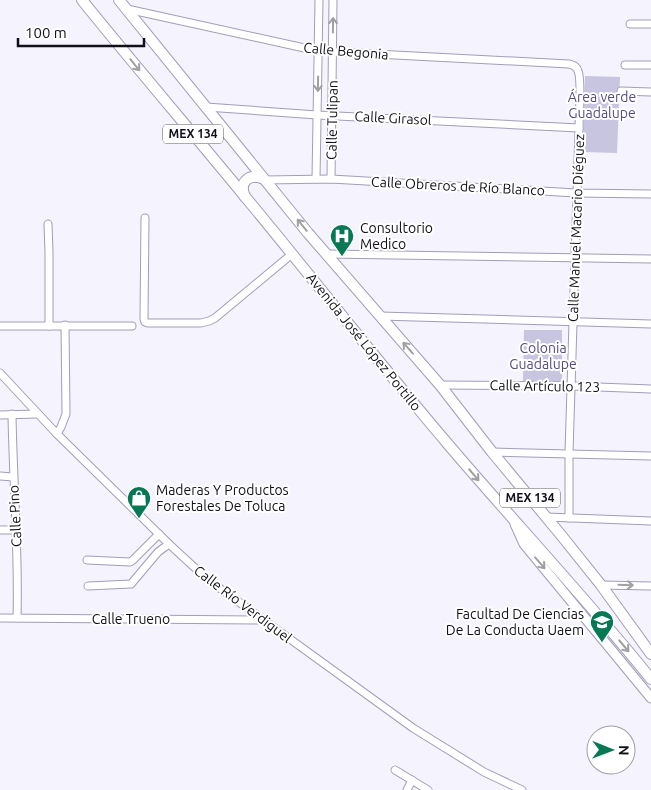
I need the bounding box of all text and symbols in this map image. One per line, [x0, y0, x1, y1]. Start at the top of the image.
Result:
scale bar [18, 15, 144, 47]
one-way arrow [328, 18, 338, 34]
text: 100 m [25, 24, 67, 41]
street label: Calle Begonia [303, 39, 389, 63]
one-way arrow [129, 58, 140, 71]
one-way arrow [313, 75, 323, 91]
street label: Calle Tulipan [323, 80, 341, 160]
park label: Área verde Guadalupe [568, 88, 636, 121]
street label: Calle Girasol [354, 108, 432, 128]
road number: MEX 134 [163, 125, 223, 144]
street label: Calle Manuel Macario Diéguez [565, 134, 587, 322]
street label: Calle Obreros de Río Blanco [371, 173, 545, 199]
one-way arrow [296, 219, 307, 232]
place label: Consultorio Medico [360, 220, 433, 252]
hospital icon: Consultorio Medico [329, 223, 355, 257]
street label: Avenida José López Portillo [303, 270, 425, 414]
park label: Colonia Guadalupe [509, 340, 577, 372]
one-way arrow [403, 342, 414, 355]
street label: Calle Artículo 123 [490, 377, 600, 395]
one-way arrow [468, 468, 479, 481]
place label: Maderas Y Productos Forestales De Toluca [156, 482, 289, 514]
street label: Calle Pino [5, 485, 25, 547]
shop icon: Maderas Y Productos Forestales De Toluca [126, 485, 152, 519]
road number: MEX 134 [500, 488, 560, 508]
one-way arrow [534, 556, 546, 569]
street label: Calle Río Verdiguel [191, 562, 295, 646]
one-way arrow [618, 581, 634, 590]
place label: Facultad De Ciencias De La Conducta Uaem [446, 606, 584, 638]
school or university icon: Facultad De Ciencias De La Conducta Uaem [589, 609, 615, 643]
street label: Calle Trueno [92, 611, 170, 627]
one-way arrow [619, 639, 630, 652]
north arrow [586, 725, 636, 775]
text: N [616, 745, 632, 756]

